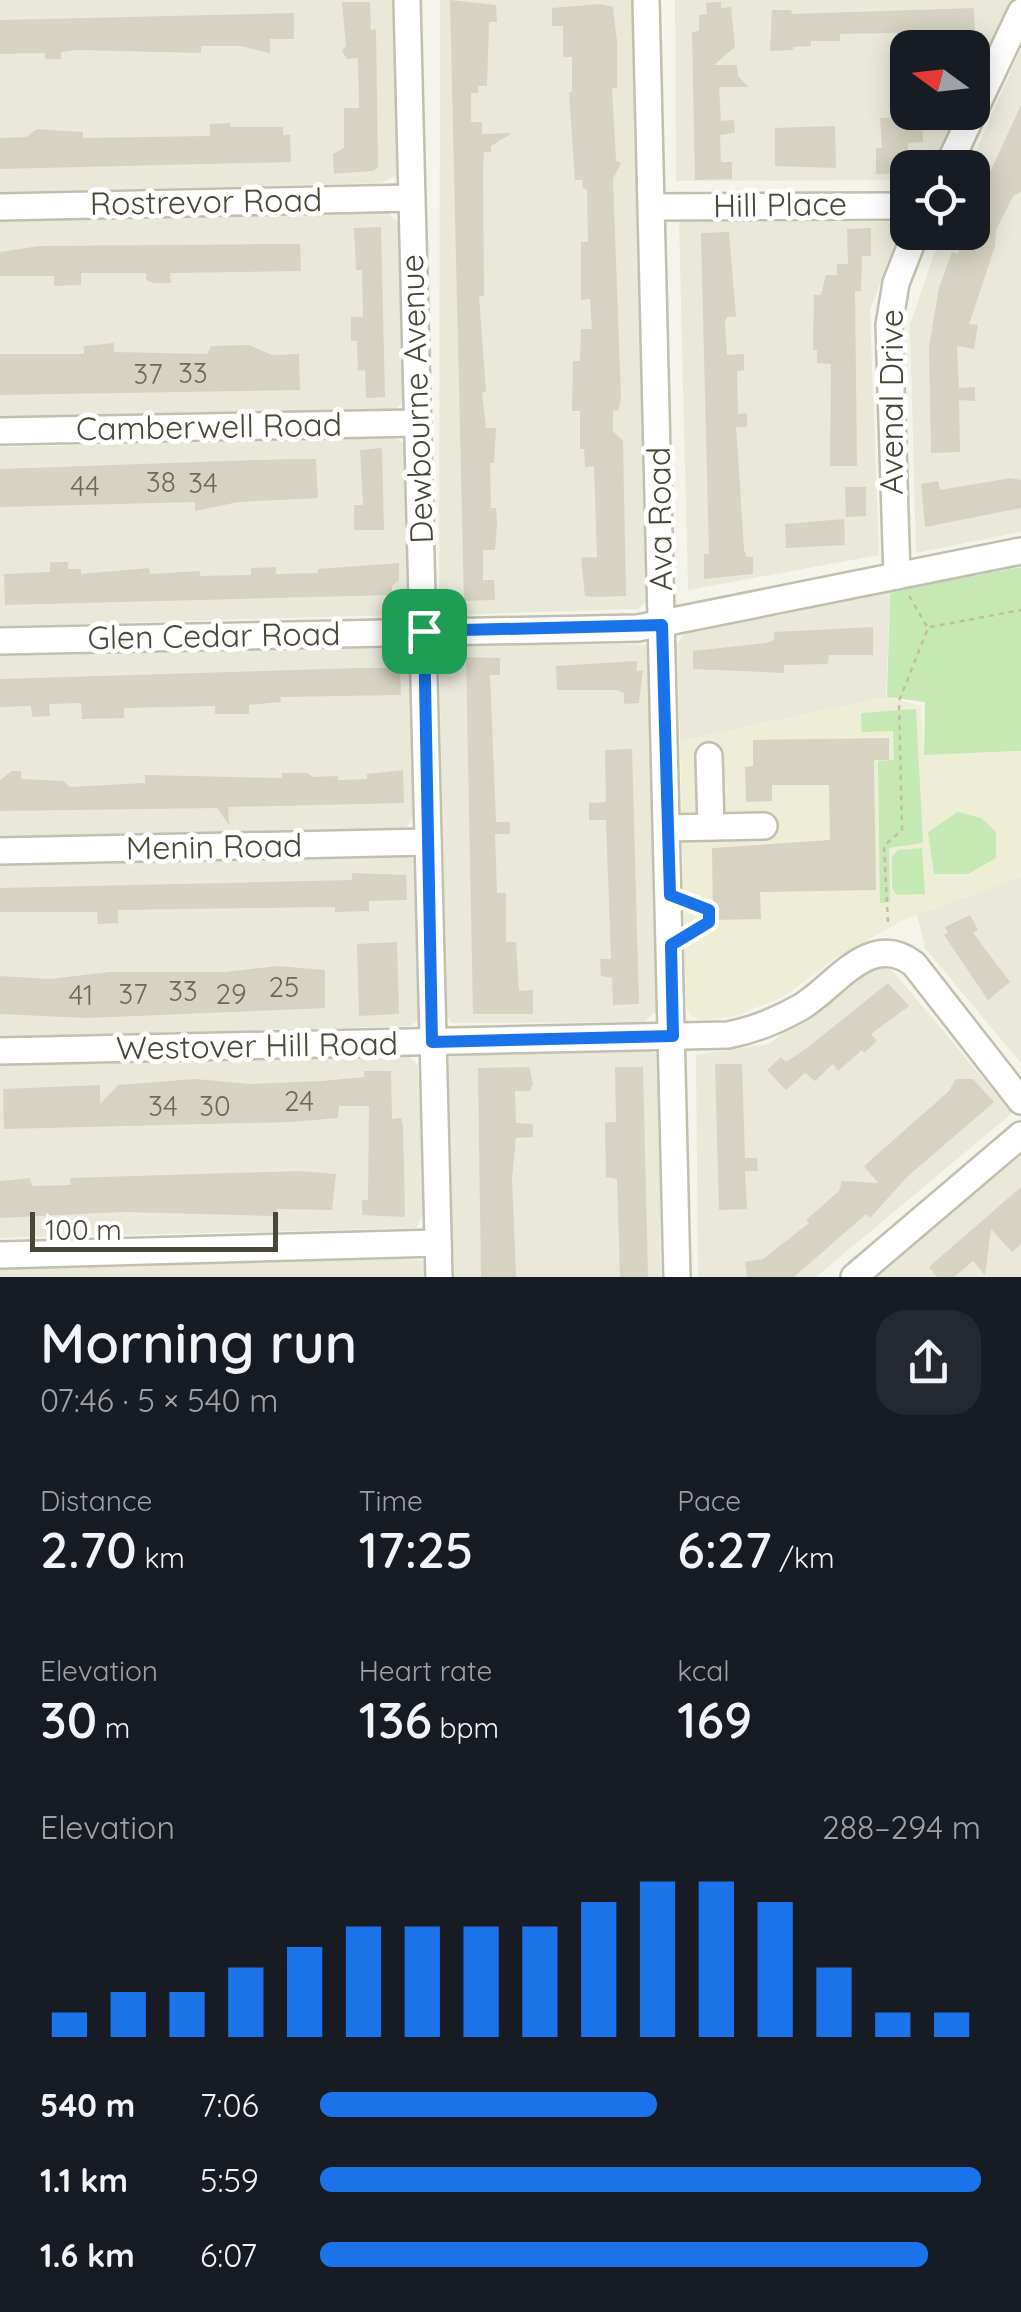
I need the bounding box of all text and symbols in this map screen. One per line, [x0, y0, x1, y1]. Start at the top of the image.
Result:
north arrow [890, 30, 990, 130]
map controls [890, 30, 990, 250]
button: locate [890, 150, 990, 250]
street label: Rostrevor Road [89, 179, 323, 223]
street label: Hill Place [713, 183, 847, 225]
street label: Dewbourne Avenue [391, 254, 441, 544]
street label: Avenal Drive [871, 309, 911, 495]
house number: 33 [178, 355, 208, 390]
house number: 37 [133, 356, 163, 391]
street label: Camberwell Road [76, 404, 342, 448]
street label: Ava Road [638, 447, 680, 591]
house number: 38 [146, 464, 176, 499]
house number: 34 [188, 465, 218, 500]
house number: 44 [70, 468, 100, 503]
pin [382, 589, 467, 674]
icon: arrive [397, 604, 452, 659]
street label: Glen Cedar Road [87, 613, 341, 657]
street label: Menin Road [125, 824, 303, 868]
house number: 25 [269, 969, 299, 1004]
house number: 33 [168, 973, 198, 1008]
house number: 37 [118, 976, 148, 1011]
house number: 29 [215, 976, 247, 1011]
house number: 41 [69, 977, 93, 1012]
street label: Westover Hill Road [116, 1023, 398, 1067]
house number: 24 [284, 1083, 314, 1118]
house number: 34 [148, 1088, 178, 1123]
house number: 30 [199, 1088, 231, 1123]
scale bar [30, 1207, 278, 1252]
text: 100 m [45, 1212, 122, 1247]
text: Morning run [40, 1308, 357, 1377]
button: share [876, 1310, 981, 1415]
text: 07:46 · 5 × 540 m [40, 1380, 278, 1420]
text: Distance [40, 1483, 152, 1518]
text: Time [359, 1483, 423, 1518]
text: Pace [677, 1483, 741, 1518]
text: 2.70 [40, 1518, 137, 1581]
text: 17:25 [359, 1518, 473, 1581]
text: 6:27 [677, 1518, 772, 1581]
text: km [137, 1540, 185, 1575]
text: /km [772, 1540, 834, 1575]
text: Elevation [40, 1653, 158, 1688]
text: Heart rate [359, 1653, 492, 1688]
text: kcal [677, 1653, 730, 1688]
text: 30 [40, 1688, 97, 1751]
text: 136 [359, 1688, 432, 1751]
text: 169 [677, 1688, 752, 1751]
text: m [97, 1710, 130, 1745]
text: bpm [432, 1710, 499, 1745]
text: Elevation [40, 1807, 175, 1847]
text: 288–294 m [822, 1807, 981, 1847]
text: 540 m [40, 2085, 135, 2125]
text: 7:06 [200, 2085, 259, 2125]
text: 1.1 km [40, 2160, 128, 2200]
text: 5:59 [200, 2160, 259, 2200]
text: 1.6 km [40, 2235, 135, 2275]
text: 6:07 [200, 2235, 257, 2275]

